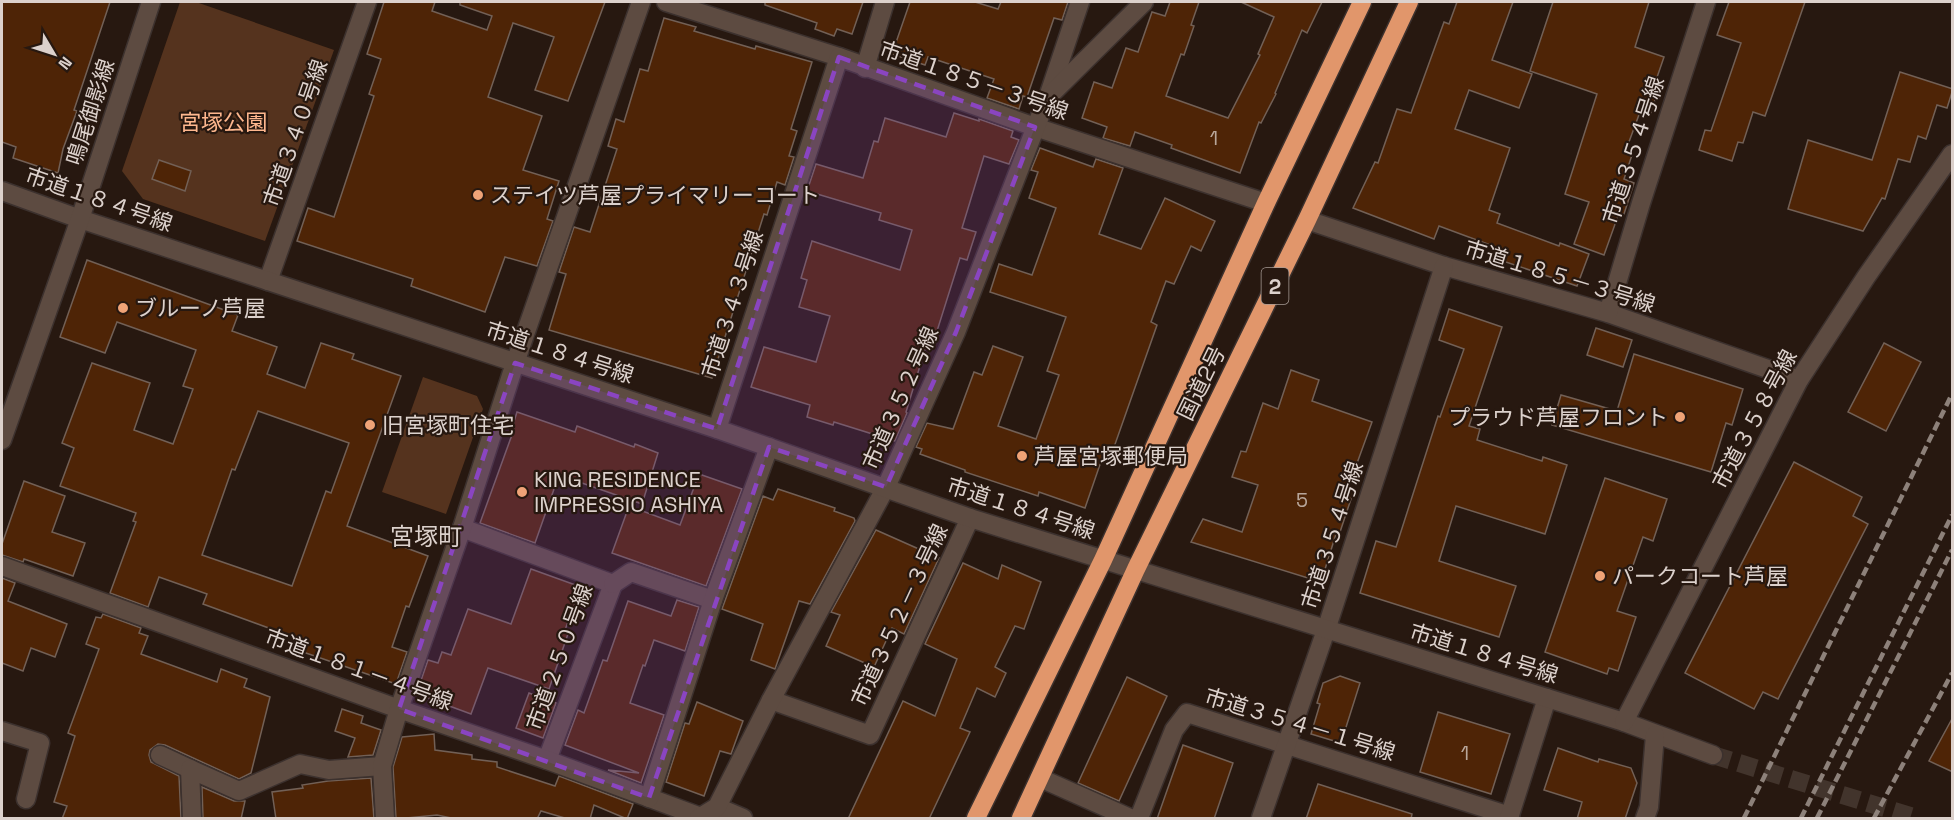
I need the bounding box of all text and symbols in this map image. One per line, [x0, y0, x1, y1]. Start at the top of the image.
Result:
north arrow [24, 24, 84, 84]
street label: 市道１８５－３号線 [876, 35, 1072, 125]
text: N [54, 52, 77, 74]
street label: 鳴尾御影線 [60, 55, 120, 169]
street label: 市道３４０号線 [257, 56, 333, 210]
street label: 市道３５４号線 [1596, 72, 1670, 228]
park label: 宮塚公園 [179, 108, 267, 136]
house number: 1 [1210, 125, 1218, 151]
street label: 市道１８４号線 [22, 161, 176, 237]
place label: ステイツ芦屋プライマリーコート [490, 181, 820, 209]
marker: ステイツ芦屋プライマリーコート [471, 188, 485, 202]
street label: 市道３４３号線 [695, 226, 769, 382]
street label: 市道１８５－３号線 [1461, 234, 1659, 318]
road number: 2 [1262, 268, 1288, 304]
place label: ブルーノ芦屋 [135, 294, 266, 322]
marker: ブルーノ芦屋 [116, 301, 130, 315]
street label: 市道１８４号線 [482, 315, 638, 389]
street label: 市道３５２号線 [856, 322, 944, 474]
street label: 国道2号 [1171, 341, 1231, 425]
street label: 市道３５８号線 [1705, 344, 1803, 494]
place label: プラウド芦屋フロント [1448, 403, 1668, 431]
marker: プラウド芦屋フロント [1673, 410, 1687, 424]
place label: 旧宮塚町住宅 [382, 411, 514, 439]
marker: 旧宮塚町住宅 [363, 418, 377, 432]
place label: 芦屋宮塚郵便局 [1034, 442, 1188, 470]
marker: 芦屋宮塚郵便局 [1015, 449, 1029, 463]
street label: 市道３５４号線 [1295, 457, 1369, 613]
place label: KING RESIDENCE IMPRESSIO ASHIYA [534, 465, 723, 518]
street label: 市道１８４号線 [943, 471, 1099, 545]
marker: KING RESIDENCE IMPRESSIO ASHIYA [515, 485, 529, 499]
house number: 5 [1296, 487, 1308, 513]
street label: 市道３５２－３号線 [844, 519, 954, 711]
district label: 宮塚町 [390, 521, 462, 552]
place label: パークコート芦屋 [1612, 562, 1788, 590]
marker: パークコート芦屋 [1593, 569, 1607, 583]
street label: 市道２５０号線 [520, 580, 598, 734]
street label: 市道１８４号線 [1406, 617, 1562, 689]
street label: 市道１８１－４号線 [261, 622, 457, 716]
street label: 市道３５４－１号線 [1201, 682, 1399, 766]
house number: 1 [1461, 740, 1469, 766]

